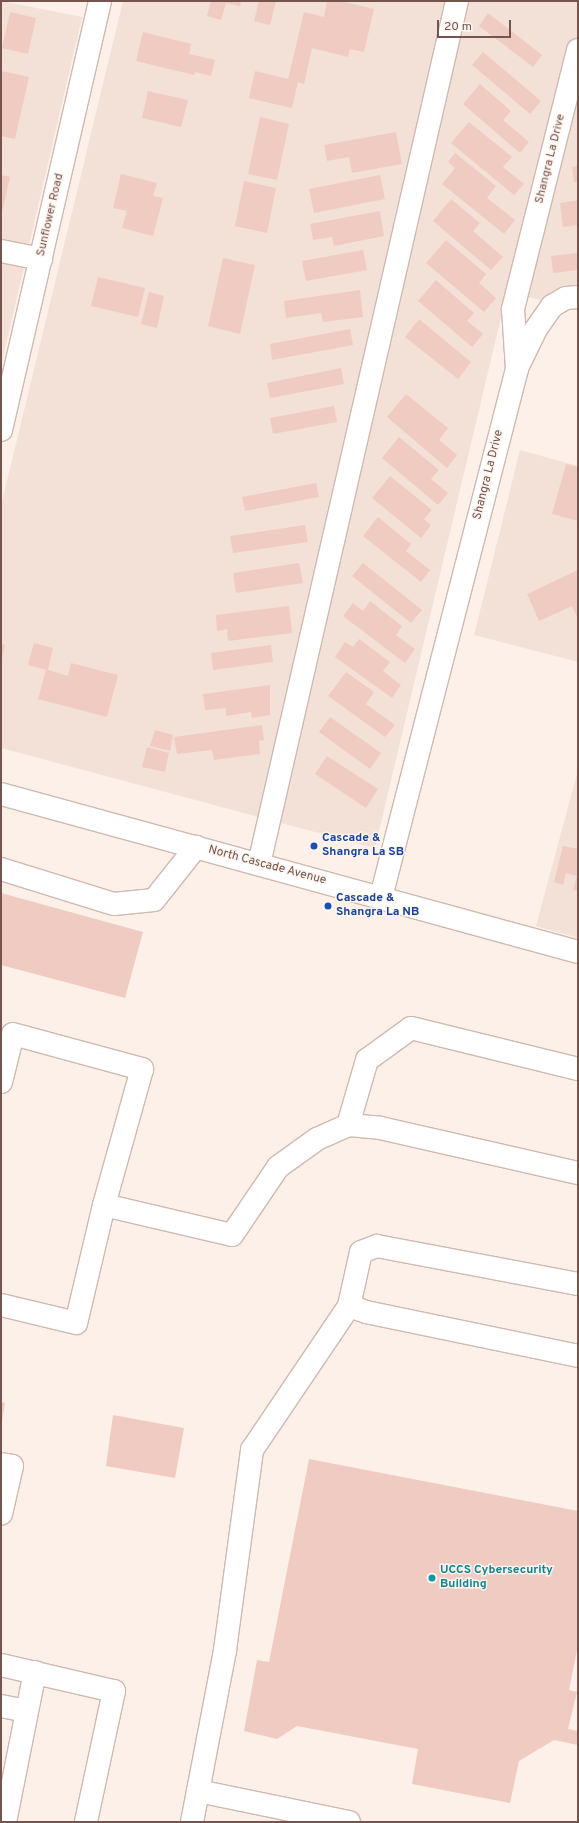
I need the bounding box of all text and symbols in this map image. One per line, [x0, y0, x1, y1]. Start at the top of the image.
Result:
scale bar [439, 12, 513, 38]
text: 20 m [444, 19, 472, 35]
street label: Shangra La Drive [533, 113, 569, 205]
street label: Sunflower Road [34, 172, 68, 258]
street label: Shangra La Drive [471, 429, 507, 521]
place label: Cascade & Shangra La SB [322, 832, 404, 860]
marker: Cascade & Shangra La SB [309, 841, 319, 851]
street label: North Cascade Avenue [206, 843, 328, 889]
place label: Cascade & Shangra La NB [336, 892, 419, 920]
marker: Cascade & Shangra La NB [323, 901, 333, 911]
place label: UCCS Cybersecurity Building [440, 1564, 553, 1592]
marker: UCCS Cybersecurity Building [427, 1573, 437, 1583]

